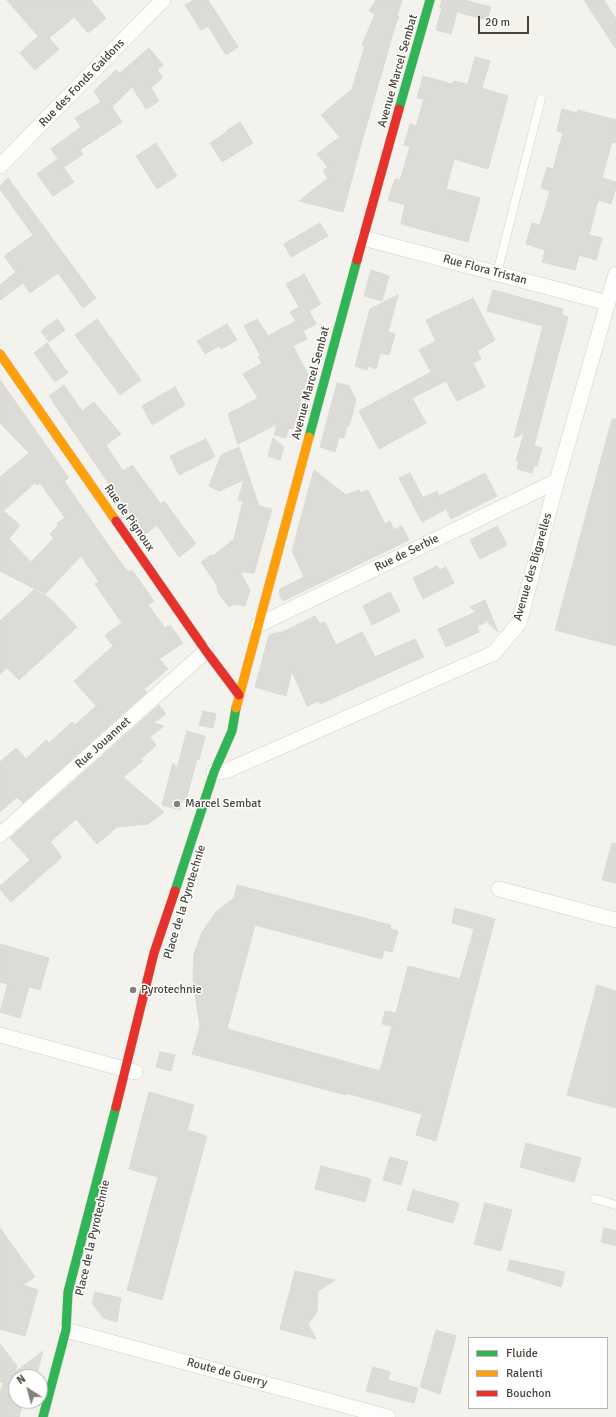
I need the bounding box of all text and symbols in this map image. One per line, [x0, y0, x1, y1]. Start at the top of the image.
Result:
scale bar [480, 8, 531, 34]
street label: Avenue Marcel Sembat [375, 13, 421, 129]
text: 20 m [485, 15, 510, 30]
street label: Rue des Fonds Gaidons [36, 36, 128, 130]
street label: Rue Flora Tristan [441, 252, 529, 288]
street label: Avenue Marcel Sembat [289, 325, 333, 441]
street label: Rue de Pignoux [101, 482, 157, 554]
street label: Avenue des Bigarelles [511, 511, 555, 623]
street label: Rue de Serbie [372, 531, 442, 575]
street label: Rue Jouannet [72, 714, 134, 772]
place label: Marcel Sembat [185, 797, 261, 811]
marker: Marcel Sembat [172, 799, 182, 809]
street label: Place de la Pyrotechnie [161, 843, 209, 961]
place label: Pyrotechnie [141, 983, 202, 997]
marker: Pyrotechnie [128, 985, 138, 995]
street label: Place de la Pyrotechnie [73, 1179, 113, 1297]
legend [468, 1337, 608, 1409]
text: Fluide [506, 1346, 538, 1361]
street label: Route de Guerry [185, 1355, 269, 1391]
text: Ralenti [506, 1366, 543, 1381]
north arrow [8, 1369, 48, 1409]
text: N [14, 1372, 28, 1387]
text: Bouchon [506, 1386, 551, 1401]

